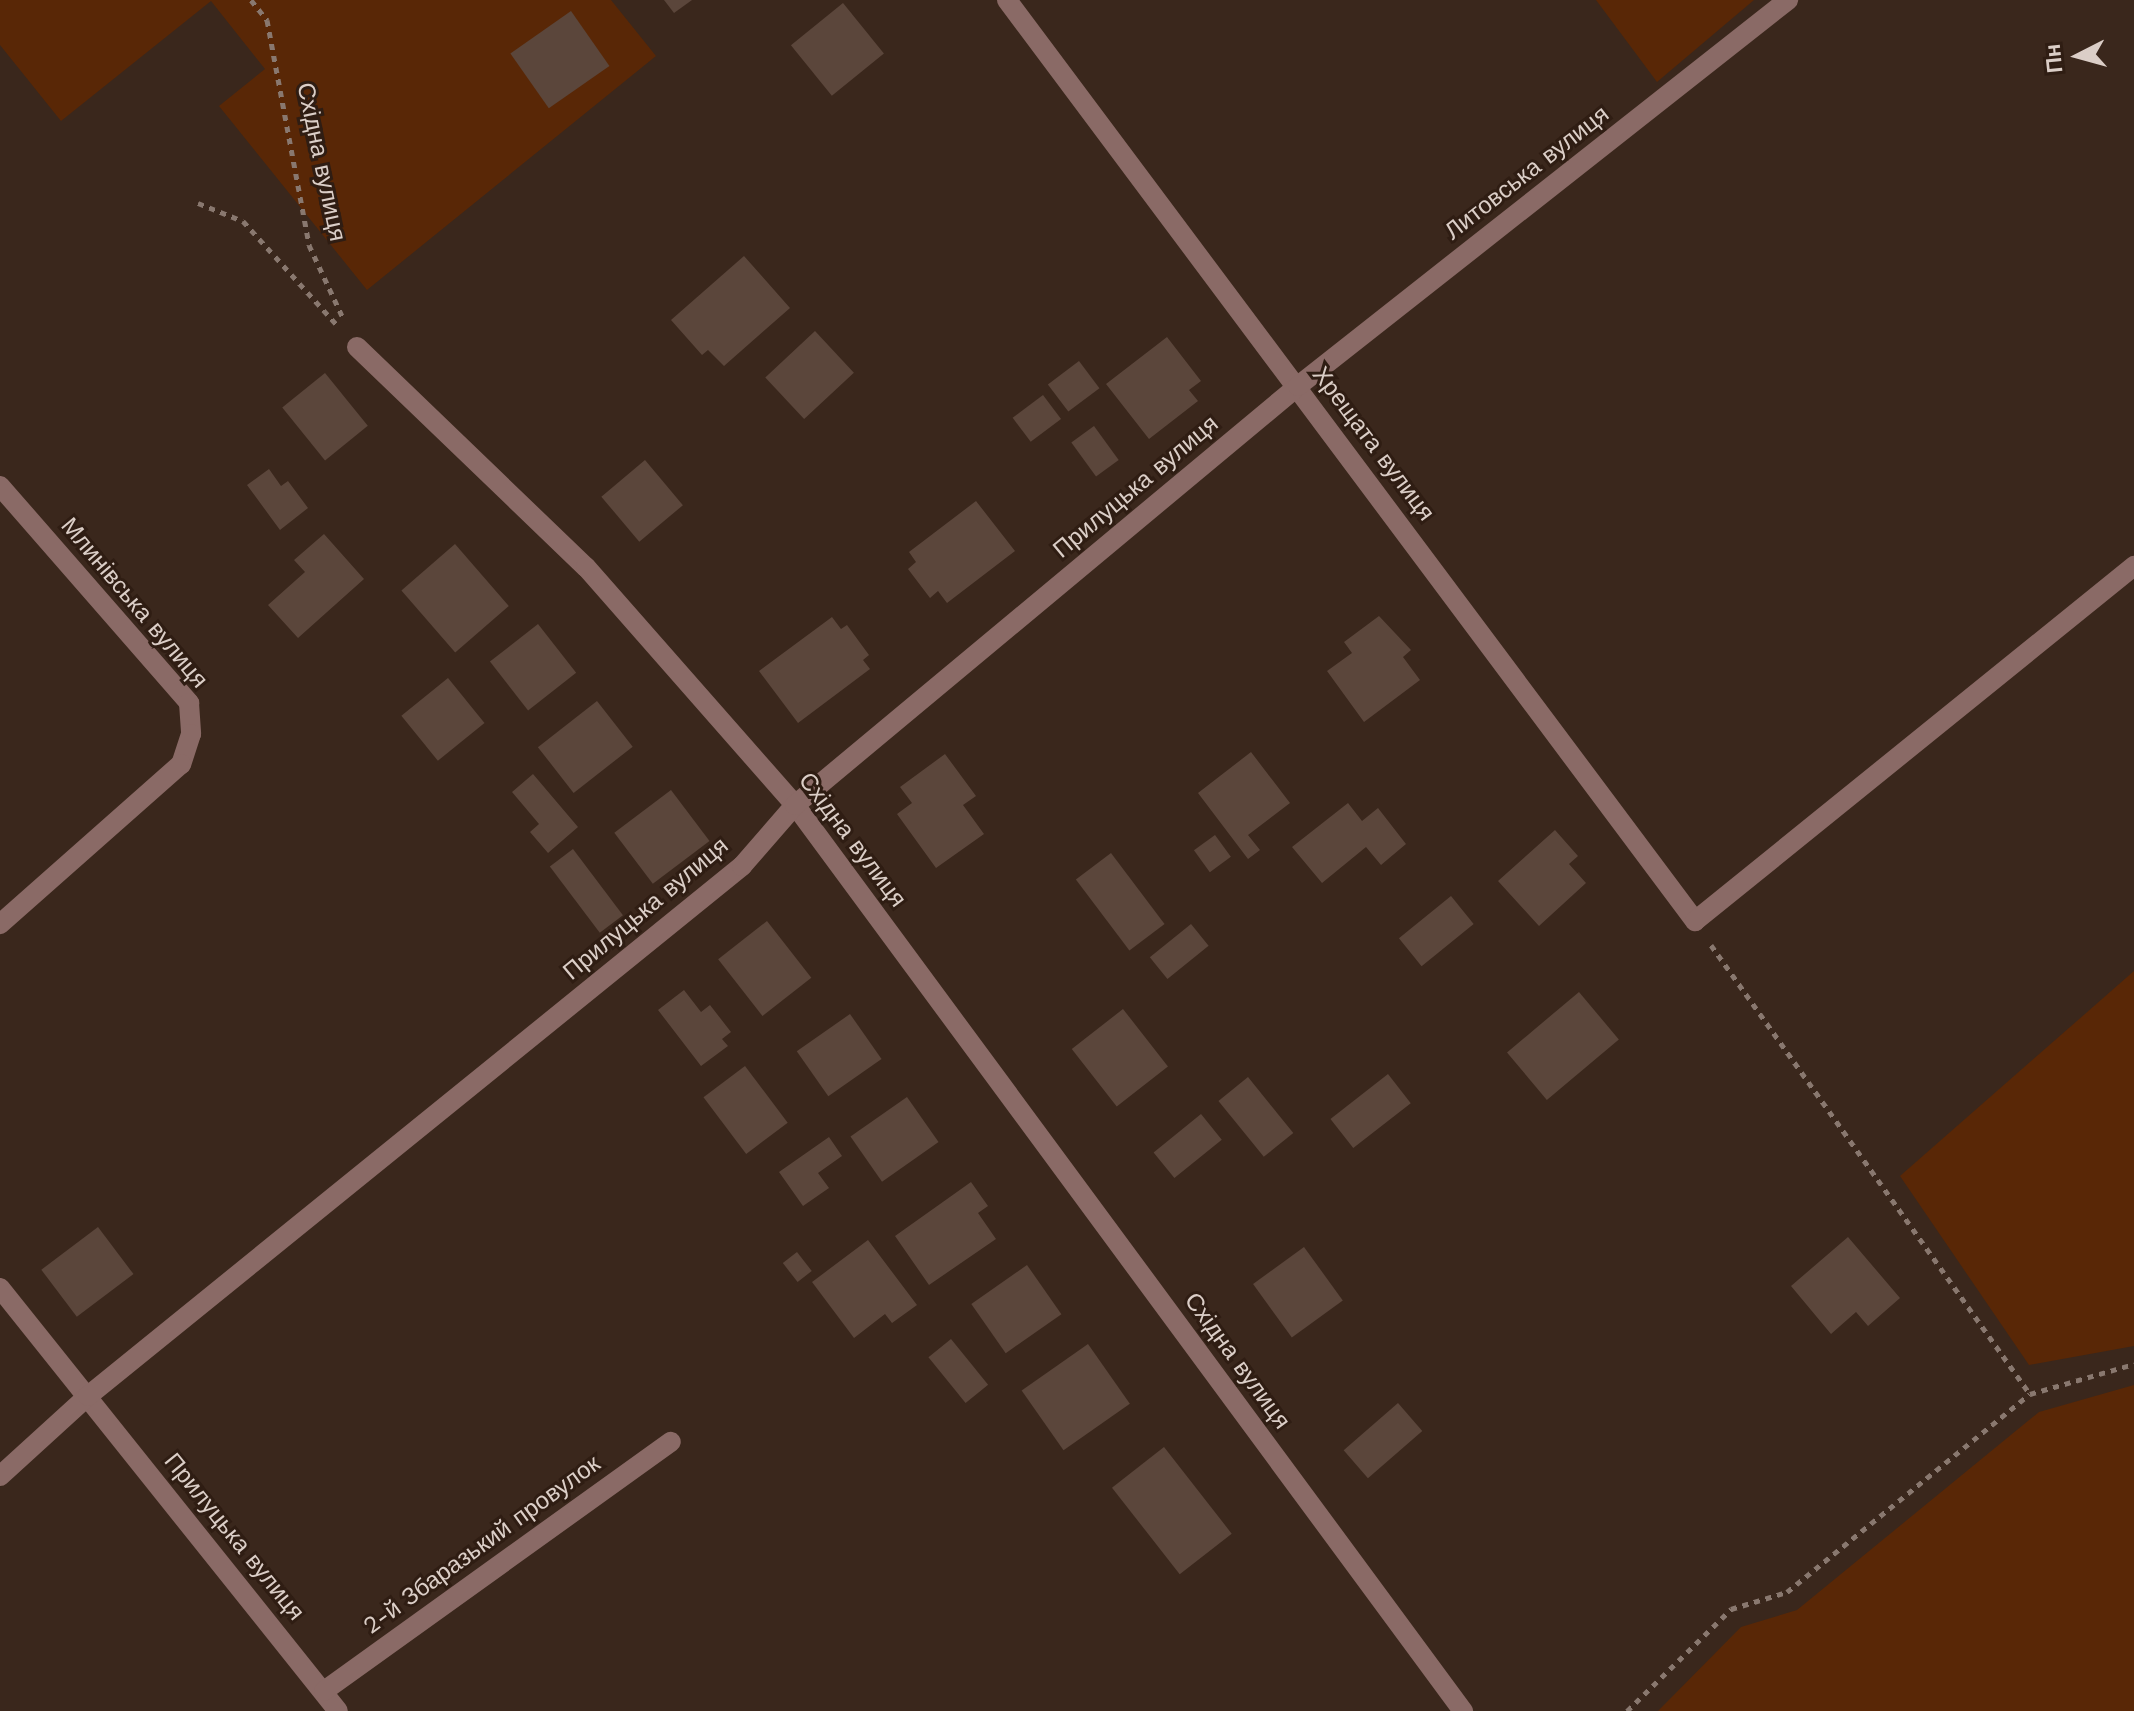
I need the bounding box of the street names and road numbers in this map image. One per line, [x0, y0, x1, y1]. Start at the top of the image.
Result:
street label: Східна вулиця [290, 80, 352, 244]
street label: Литовська вулиця [1439, 100, 1615, 246]
street label: Хрещата вулиця [1306, 361, 1440, 527]
street label: Прилуцька вулиця [1048, 410, 1224, 564]
street label: Млинівська вулиця [54, 512, 214, 694]
street label: Східна вулиця [792, 767, 912, 913]
street label: Прилуцька вулиця [558, 832, 734, 986]
street label: Східна вулиця [1178, 1287, 1296, 1435]
street label: Прилуцька вулиця [158, 1448, 310, 1626]
street label: 2-й Збаразький провулок [358, 1449, 606, 1641]

